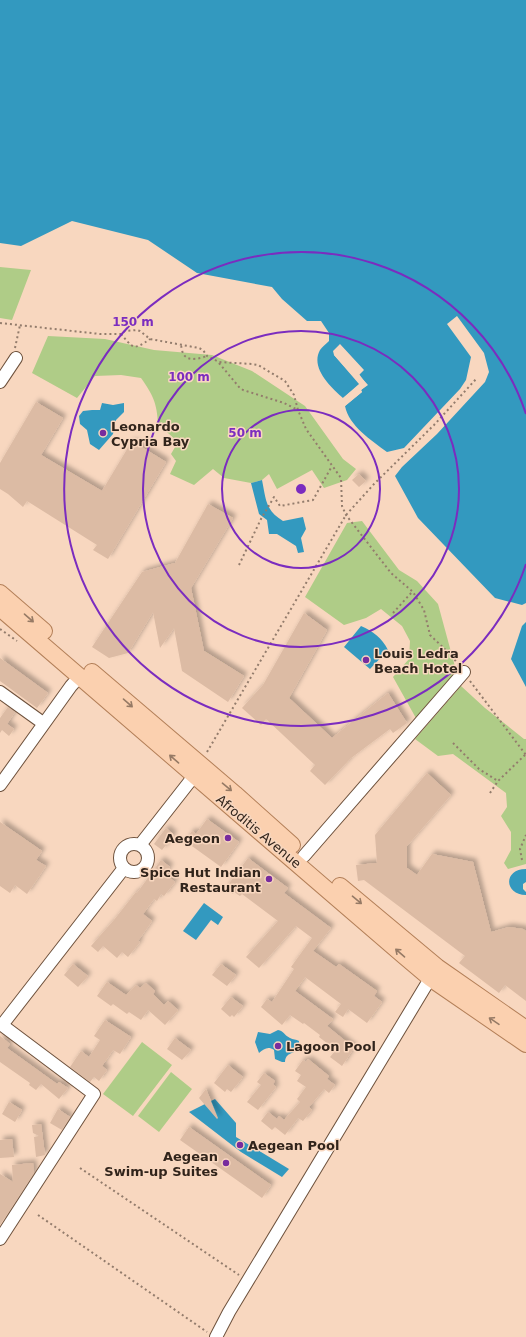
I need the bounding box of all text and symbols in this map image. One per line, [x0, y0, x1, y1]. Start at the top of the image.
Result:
text: 150 m [112, 315, 154, 329]
text: 100 m [168, 370, 210, 384]
place label: Leonardo Cypria Bay [111, 419, 190, 449]
text: 50 m [228, 426, 262, 440]
marker: Leonardo Cypria Bay [98, 428, 108, 438]
centre of rings [294, 482, 308, 496]
one-way arrow [24, 614, 35, 623]
place label: Louis Ledra Beach Hotel [374, 646, 462, 676]
marker: Louis Ledra Beach Hotel [361, 655, 371, 665]
one-way arrow [123, 698, 133, 707]
one-way arrow [169, 754, 180, 763]
one-way arrow [222, 783, 232, 792]
street label: Afroditis Avenue [213, 792, 304, 871]
place label: Aegeon [165, 831, 220, 846]
marker: Aegeon [223, 833, 233, 843]
place label: Spice Hut Indian Restaurant [140, 865, 261, 895]
marker: Spice Hut Indian Restaurant [264, 874, 274, 884]
one-way arrow [351, 895, 362, 904]
one-way arrow [395, 948, 406, 957]
one-way arrow [489, 1017, 500, 1025]
place label: Lagoon Pool [286, 1039, 376, 1054]
marker: Lagoon Pool [273, 1041, 283, 1051]
place label: Aegean Pool [248, 1138, 339, 1153]
marker: Aegean Pool [235, 1140, 245, 1150]
place label: Aegean Swim-up Suites [104, 1149, 218, 1179]
marker: Aegean Swim-up Suites [221, 1158, 231, 1168]

